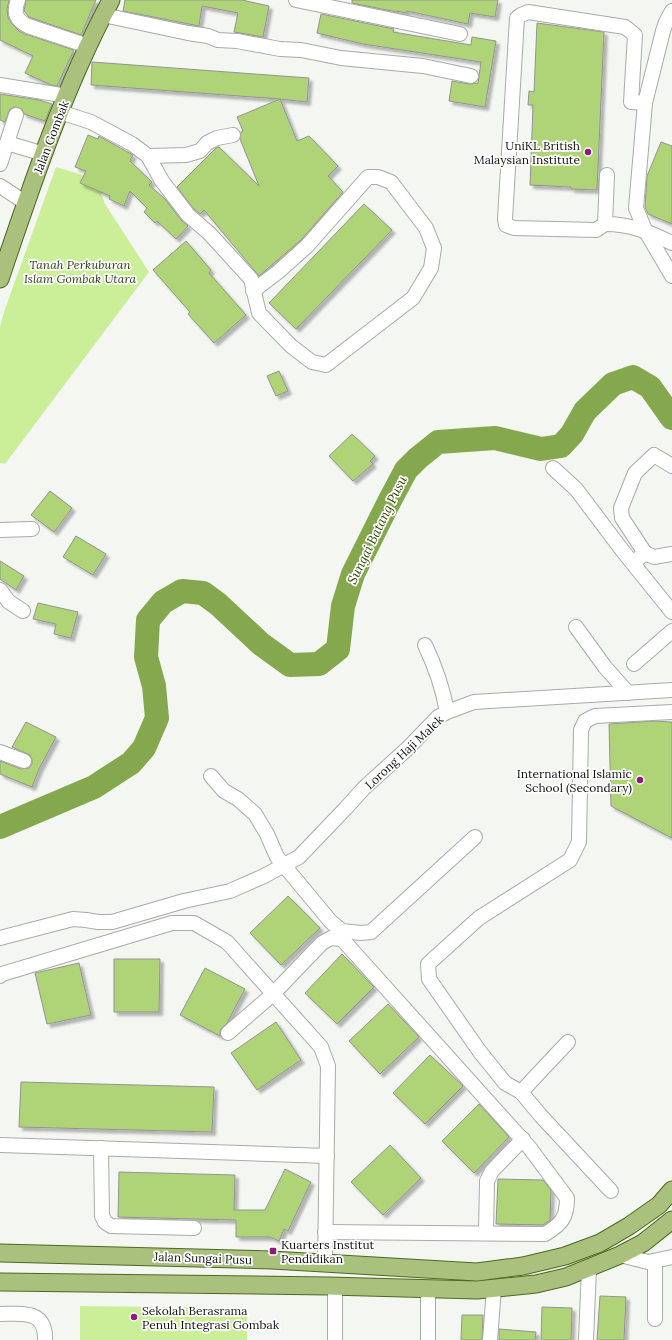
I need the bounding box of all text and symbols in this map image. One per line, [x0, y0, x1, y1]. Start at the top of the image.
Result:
street label: Jalan Gombak [30, 98, 72, 177]
place label: UniKL British Malaysian Institute [474, 138, 580, 167]
marker: UniKL British Malaysian Institute [583, 147, 593, 157]
park label: Tanah Perkuburan Islam Gombak Utara [24, 257, 137, 286]
water label: Sungai Batang Pusu [343, 473, 411, 587]
street label: Lorong Haji Malek [362, 711, 447, 792]
place label: International Islamic School (Secondary) [517, 766, 632, 796]
marker: International Islamic School (Secondary) [635, 775, 645, 785]
place label: Kuarters Institut Pendidikan [281, 1237, 375, 1266]
marker: Kuarters Institut Pendidikan [268, 1246, 278, 1256]
street label: Jalan Sungai Pusu [153, 1249, 252, 1267]
place label: Sekolah Berasrama Penuh Integrasi Gombak [142, 1303, 280, 1332]
marker: Sekolah Berasrama Penuh Integrasi Gombak [129, 1312, 139, 1322]

